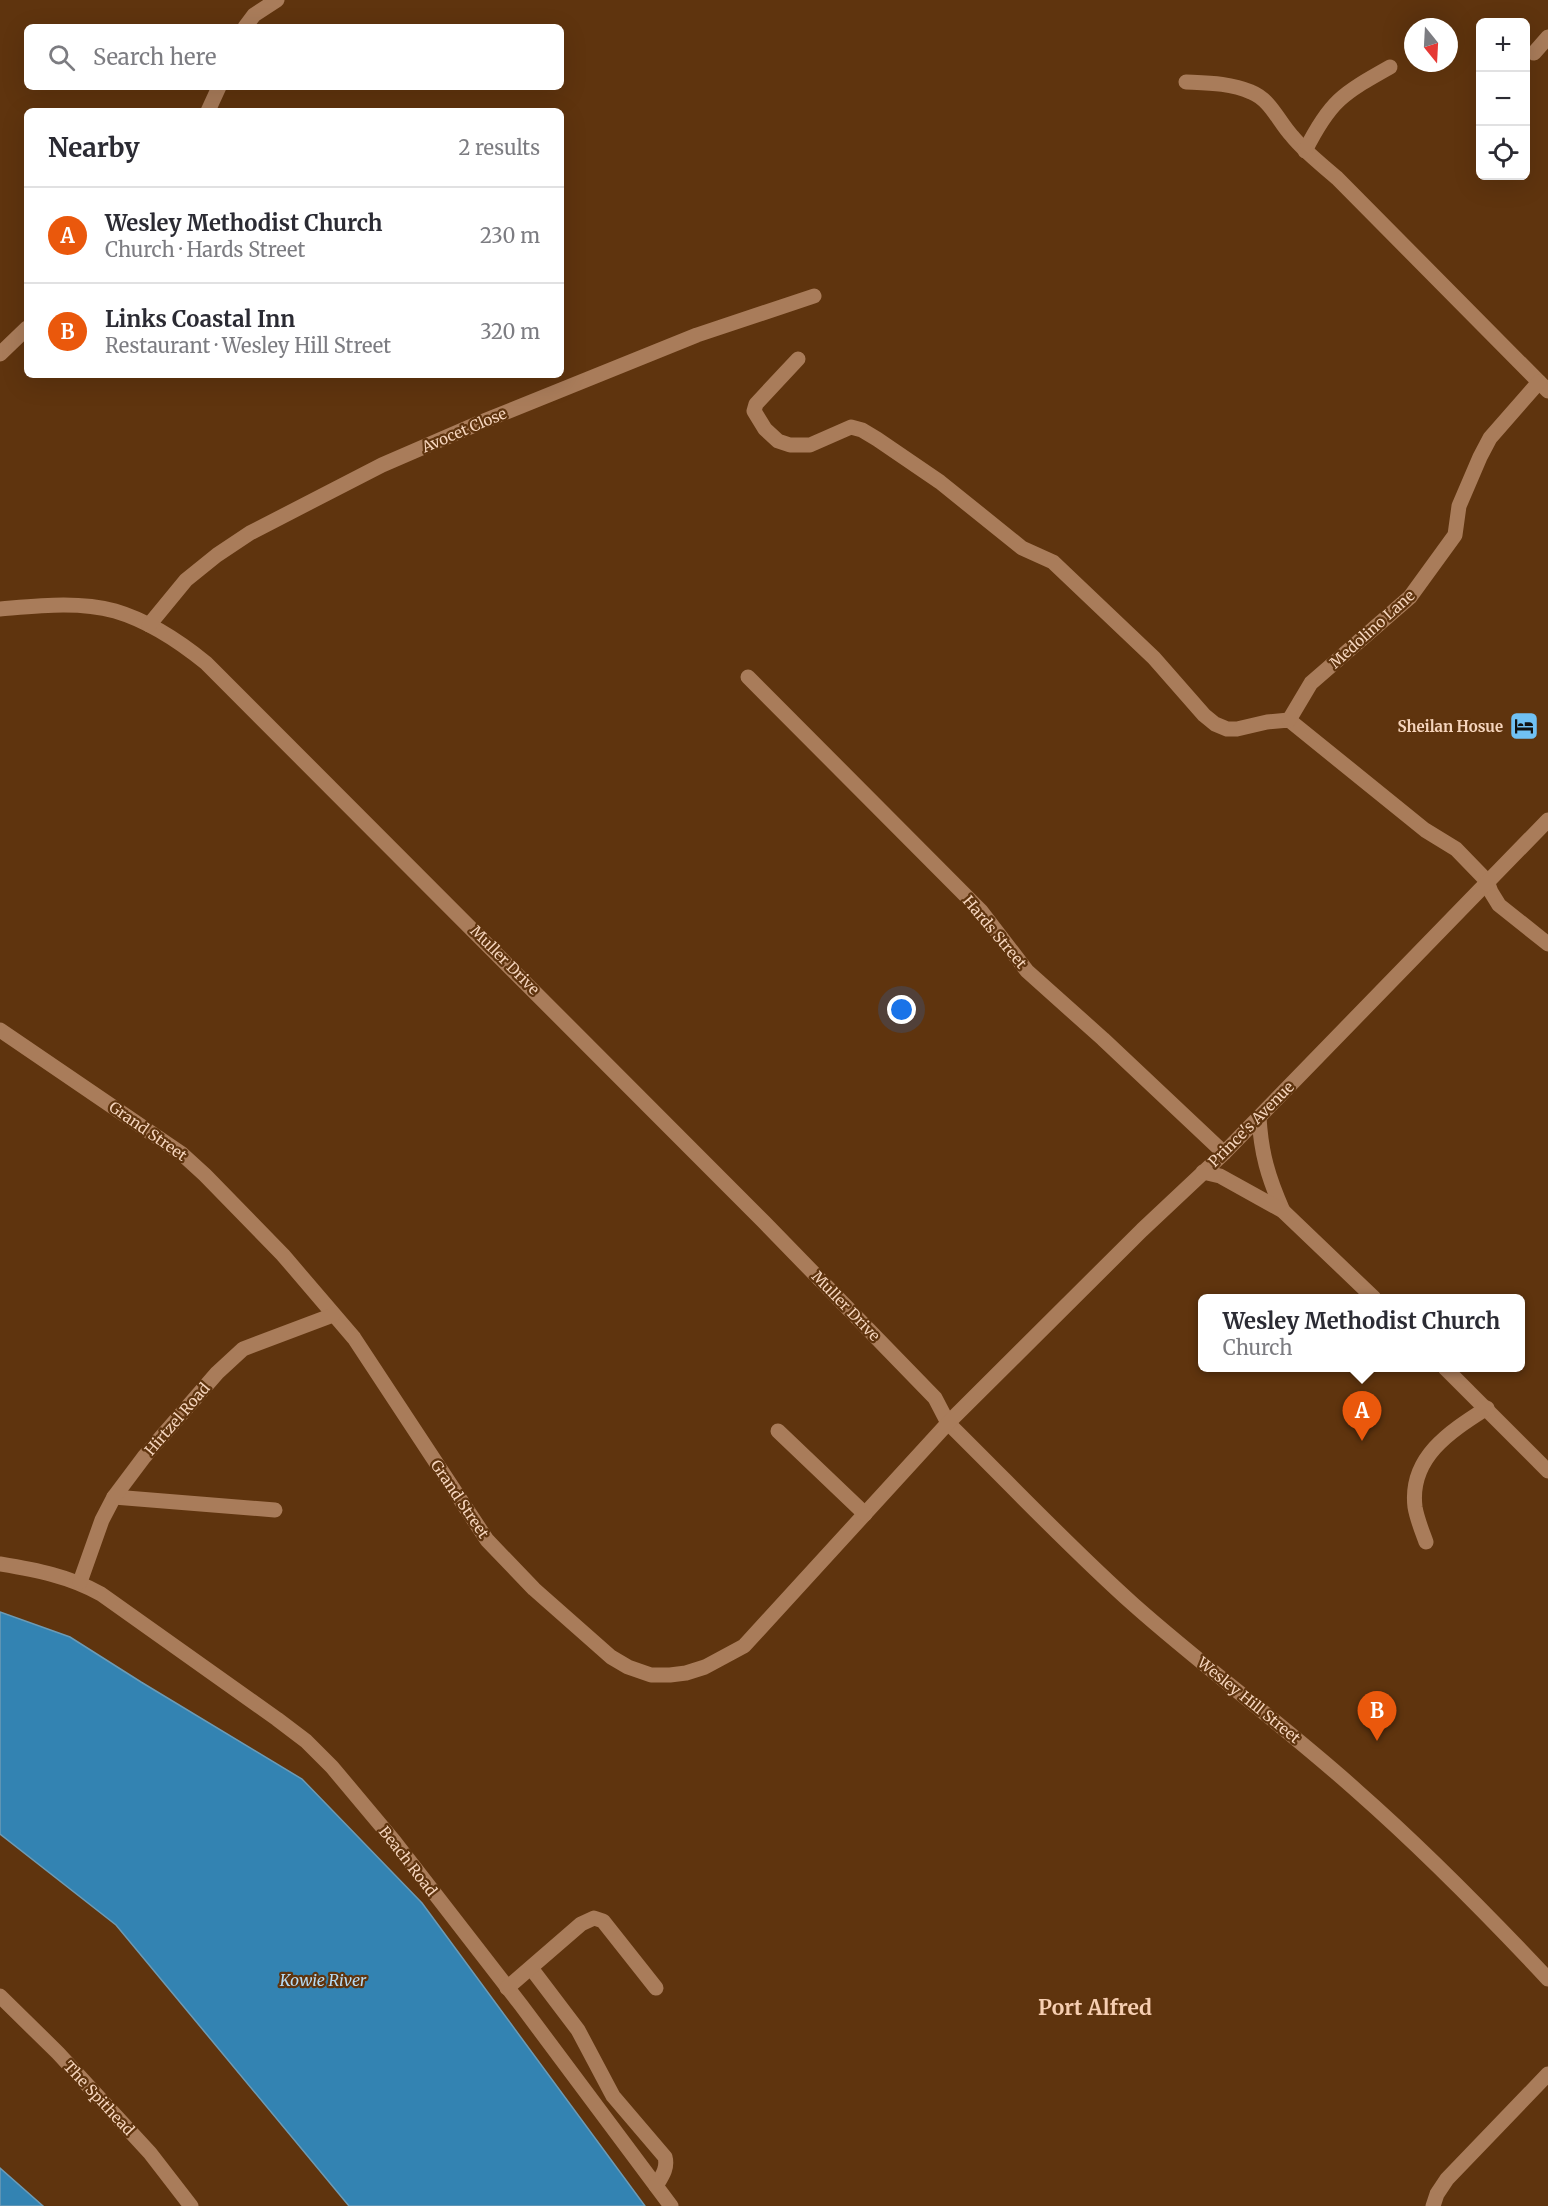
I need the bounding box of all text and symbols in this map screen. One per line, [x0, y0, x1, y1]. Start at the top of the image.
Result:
north arrow [1404, 18, 1458, 72]
map controls [1476, 18, 1530, 180]
button: + [1476, 18, 1530, 72]
search box [24, 24, 564, 90]
icon: search [45, 41, 78, 74]
text: Search here [93, 43, 216, 71]
button: − [1476, 72, 1530, 126]
button: locate [1476, 126, 1530, 180]
text: Nearby [48, 131, 140, 164]
text: 2 results [458, 135, 540, 160]
text: Wesley Methodist Church [105, 209, 383, 237]
text: A [60, 223, 75, 248]
text: 230 m [480, 223, 540, 248]
text: Church · Hards Street [105, 237, 305, 262]
text: Links Coastal Inn [105, 305, 295, 333]
text: B [61, 319, 74, 344]
text: 320 m [480, 319, 540, 344]
text: Restaurant · Wesley Hill Street [105, 333, 391, 358]
street label: Avocet Close [418, 404, 509, 457]
street label: Medolino Lane [1326, 586, 1419, 672]
hotel icon: Sheilan Hosue [1508, 710, 1540, 742]
place label: Sheilan Hosue [1398, 717, 1503, 736]
street label: Hards Street [959, 892, 1031, 972]
street label: Muller Drive [466, 921, 544, 999]
your location [887, 995, 916, 1024]
street label: Prince's Avenue [1204, 1077, 1298, 1171]
street label: Grand Street [105, 1097, 191, 1165]
street label: Muller Drive [808, 1267, 884, 1345]
popup [1198, 1294, 1525, 1372]
text: Wesley Methodist Church [1223, 1307, 1500, 1335]
text: Church [1223, 1335, 1292, 1360]
street label: Hirtzel Road [140, 1379, 214, 1459]
pin: A [1342, 1392, 1382, 1441]
street label: Grand Street [427, 1456, 493, 1542]
street label: Wesley Hill Street [1193, 1652, 1304, 1747]
pin: B [1358, 1692, 1396, 1741]
street label: Beach Road [375, 1822, 441, 1900]
water label: Kowie River [279, 1970, 367, 1990]
district label: Port Alfred [1038, 1994, 1152, 2021]
street label: The Spithead [60, 2057, 138, 2139]

